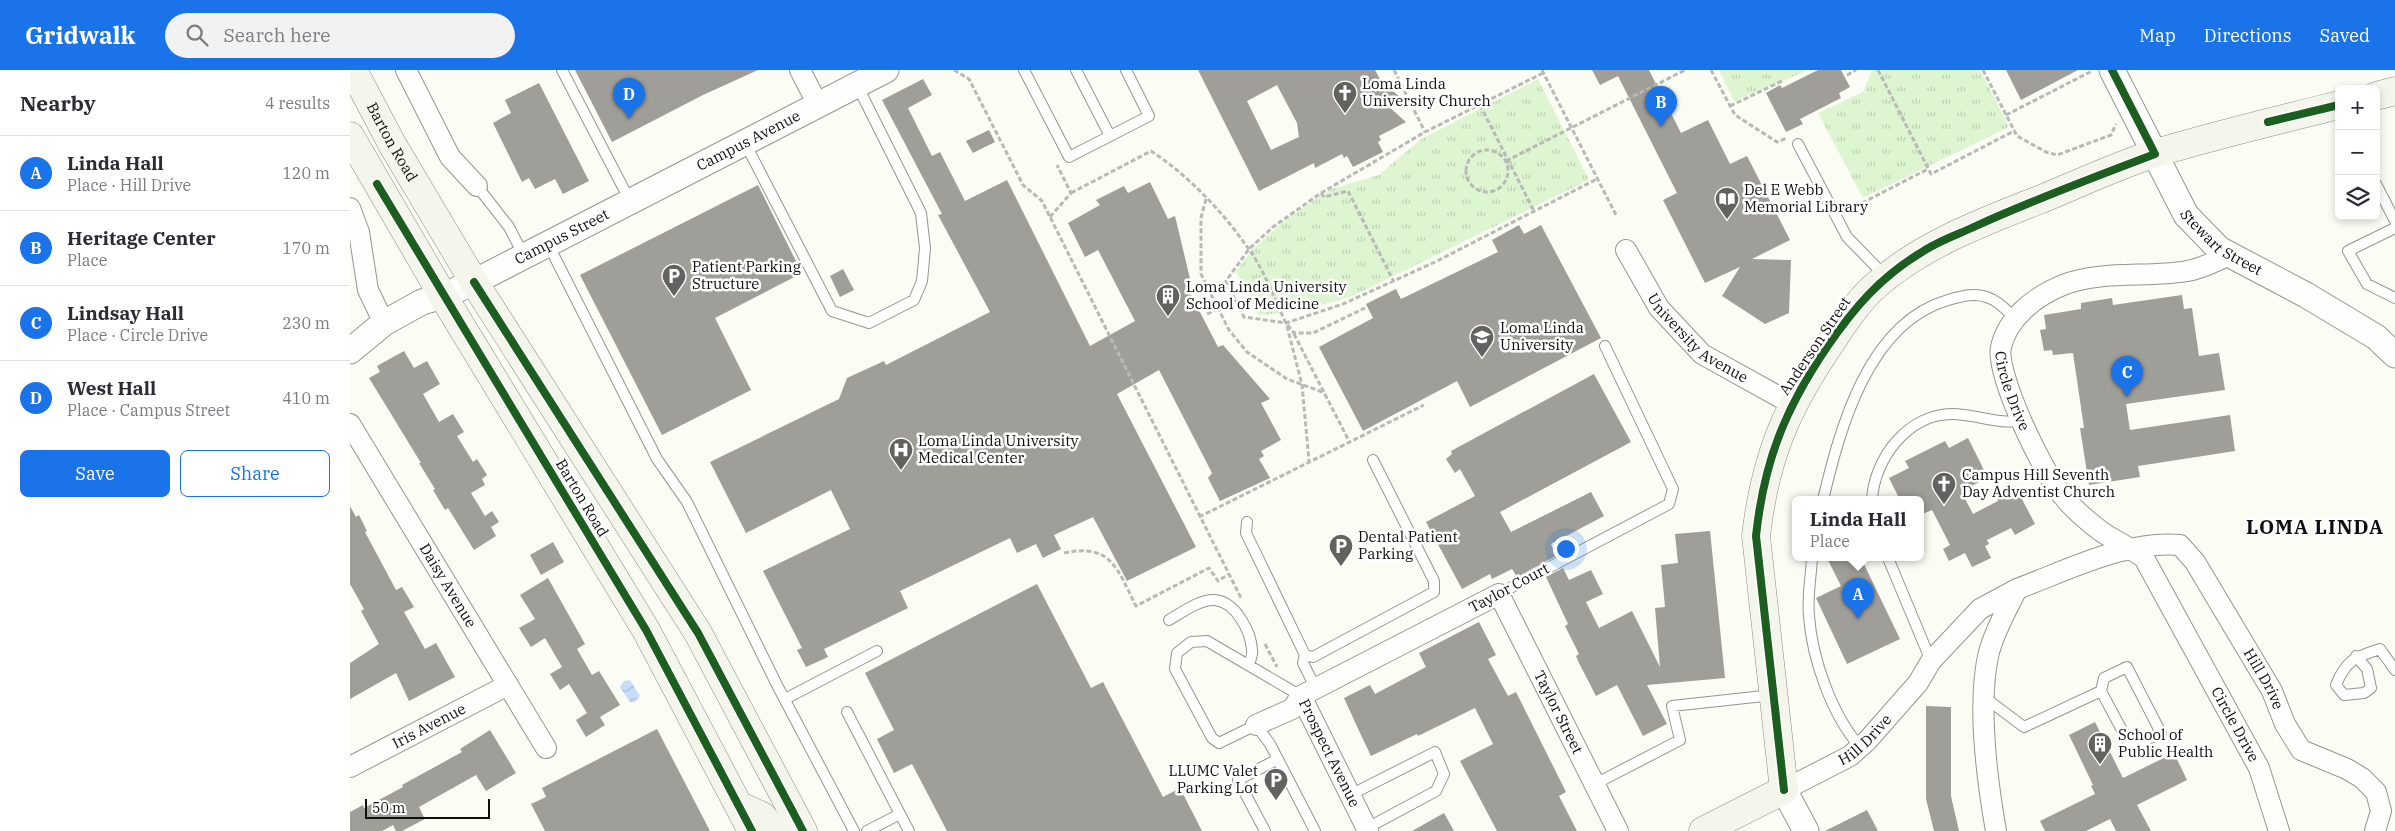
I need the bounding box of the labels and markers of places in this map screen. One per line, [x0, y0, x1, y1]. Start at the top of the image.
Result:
place label: Loma Linda University Church [1362, 74, 1491, 110]
pin: D [613, 78, 645, 119]
church icon: Loma Linda University Church [1332, 80, 1358, 114]
pin: B [1645, 86, 1677, 127]
place label: Del E Webb Memorial Library [1744, 180, 1868, 216]
library icon: Del E Webb Memorial Library [1714, 186, 1740, 220]
place label: Patient Parking Structure [692, 257, 801, 293]
parking icon: Patient Parking Structure [661, 263, 687, 297]
place label: Loma Linda University School of Medicine [1186, 277, 1347, 313]
building icon: Loma Linda University School of Medicine [1155, 283, 1181, 317]
place label: Loma Linda University [1500, 318, 1584, 354]
school or university icon: Loma Linda University [1469, 324, 1495, 358]
pin: C [2111, 356, 2143, 397]
place label: Loma Linda University Medical Center [918, 431, 1079, 467]
hospital icon: Loma Linda University Medical Center [888, 437, 914, 471]
place label: Campus Hill Seventh Day Adventist Church [1962, 465, 2115, 501]
church icon: Campus Hill Seventh Day Adventist Church [1931, 471, 1957, 505]
place label: Dental Patient Parking [1358, 527, 1458, 563]
parking icon: Dental Patient Parking [1328, 533, 1354, 567]
pin: A [1842, 578, 1874, 619]
place label: School of Public Health [2118, 725, 2213, 761]
building icon: School of Public Health [2087, 731, 2113, 765]
place label: LLUMC Valet Parking Lot [1168, 761, 1258, 797]
parking icon: LLUMC Valet Parking Lot [1263, 767, 1289, 801]

